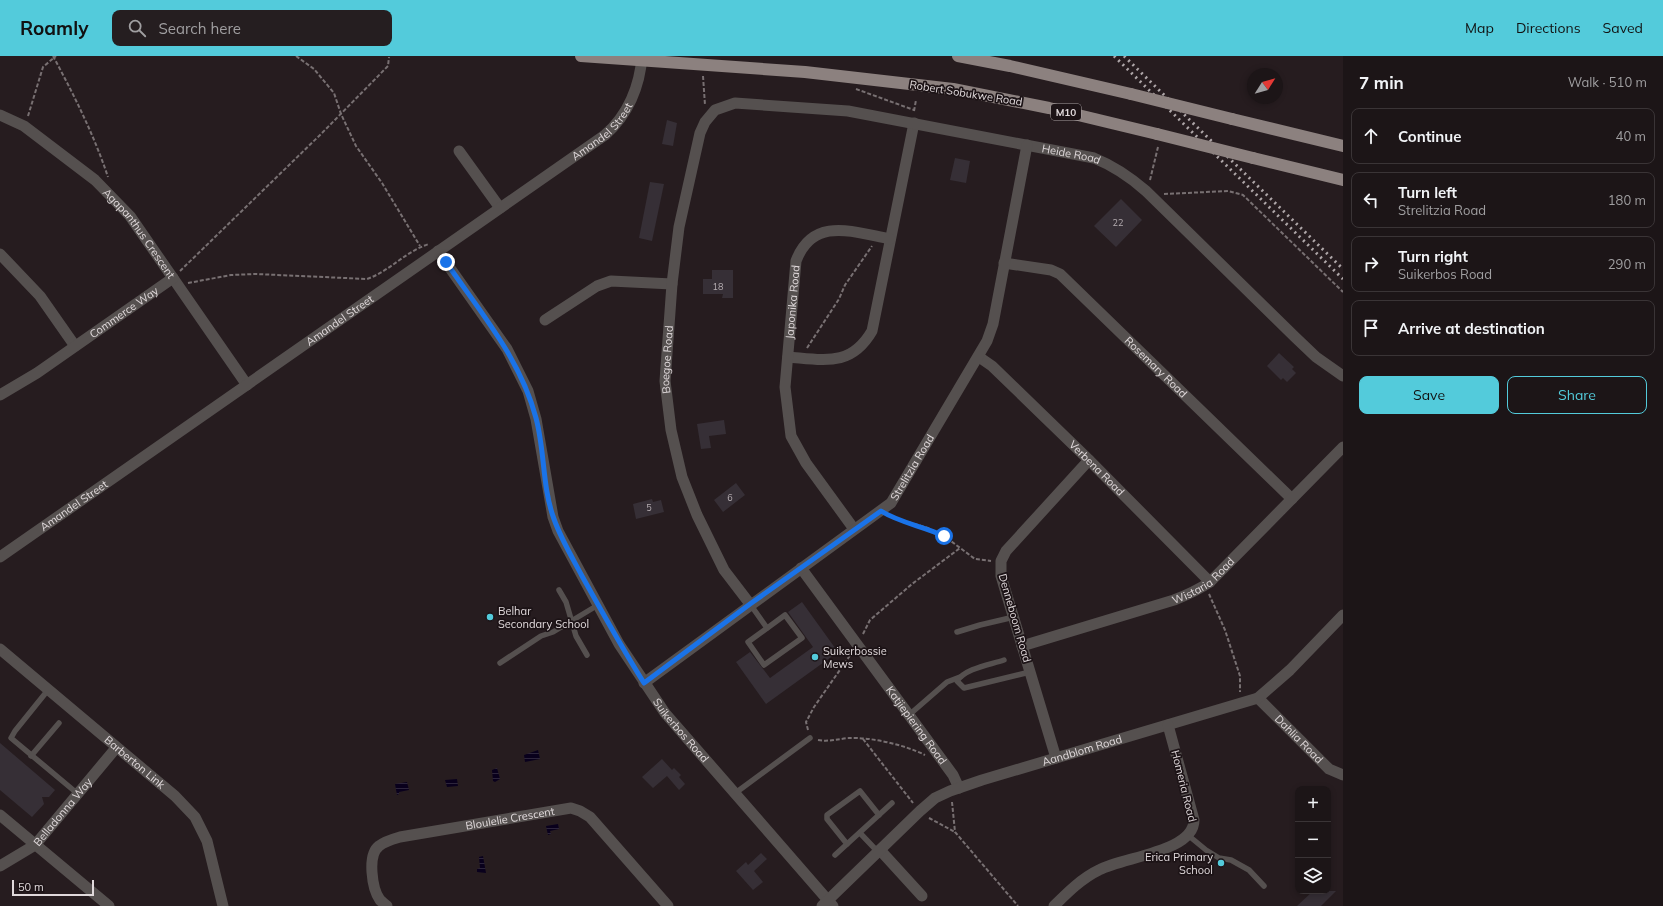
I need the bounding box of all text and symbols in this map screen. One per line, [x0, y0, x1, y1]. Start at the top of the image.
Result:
search box [112, 10, 392, 46]
text: Roamly [20, 16, 88, 40]
icon: search [126, 17, 148, 39]
text: Search here [158, 19, 241, 38]
text: Map [1465, 19, 1494, 37]
text: Directions [1516, 19, 1581, 37]
text: Saved [1603, 19, 1643, 37]
north arrow [1247, 68, 1283, 104]
text: 7 min [1359, 72, 1404, 93]
text: Walk · 510 m [1568, 74, 1647, 90]
street label: Robert Sobukwe Road [908, 77, 1024, 109]
street label: Amandel Street [569, 100, 636, 163]
road number: M10 [1051, 104, 1081, 120]
icon: ahead [1360, 125, 1382, 147]
text: Continue [1398, 127, 1461, 146]
text: 40 m [1616, 128, 1646, 144]
street label: Heide Road [1041, 141, 1103, 167]
text: Turn left [1398, 183, 1457, 202]
street label: Agapanthus Crescent [100, 185, 178, 281]
icon: left [1360, 189, 1382, 211]
text: 180 m [1608, 192, 1646, 208]
text: Strelitzia Road [1398, 202, 1486, 218]
house number: 22 [1113, 217, 1123, 228]
text: Turn right [1398, 247, 1468, 266]
route end [437, 253, 455, 271]
icon: right [1360, 253, 1382, 275]
text: 290 m [1608, 256, 1646, 272]
street label: Japonika Road [782, 265, 803, 340]
text: Suikerbos Road [1398, 266, 1492, 282]
house number: 18 [713, 281, 723, 292]
street label: Commerce Way [87, 283, 161, 341]
street label: Amandel Street [303, 292, 376, 349]
icon: arrive [1360, 317, 1382, 339]
text: Arrive at destination [1398, 319, 1545, 338]
street label: Boegoe Road [658, 325, 676, 395]
street label: Rosemary Road [1122, 334, 1190, 400]
button: Save [1359, 376, 1499, 414]
button: Share [1507, 376, 1647, 414]
street label: Strelitzia Road [887, 432, 937, 503]
street label: Verbena Road [1066, 437, 1127, 499]
street label: Amandel Street [37, 477, 110, 534]
house number: 6 [727, 492, 733, 503]
house number: 5 [646, 502, 652, 513]
route start [935, 527, 953, 545]
street label: Wistaria Road [1170, 554, 1237, 607]
street label: Denneboom Road [996, 572, 1034, 664]
place label: Belhar Secondary School [498, 604, 589, 631]
marker: Belhar Secondary School [485, 612, 495, 622]
place label: Suikerbossie Mews [823, 644, 887, 671]
marker: Suikerbossie Mews [810, 652, 820, 662]
street label: Katjiepiering Road [883, 683, 950, 767]
street label: Suikerbos Road [650, 695, 712, 765]
street label: Dahlia Road [1272, 712, 1326, 766]
street label: Aandblom Road [1040, 732, 1124, 769]
street label: Barberton Link [101, 733, 168, 792]
street label: Homeria Road [1168, 749, 1200, 823]
street label: Belladonna Way [30, 775, 95, 849]
map controls [1295, 786, 1331, 894]
button: + [1295, 786, 1331, 822]
street label: Bloulelie Crescent [464, 804, 556, 833]
button: − [1295, 822, 1331, 858]
place label: Erica Primary School [1145, 850, 1213, 877]
marker: Erica Primary School [1216, 858, 1226, 868]
button: layers [1295, 858, 1331, 894]
scale bar [12, 878, 94, 897]
text: 50 m [18, 880, 44, 894]

